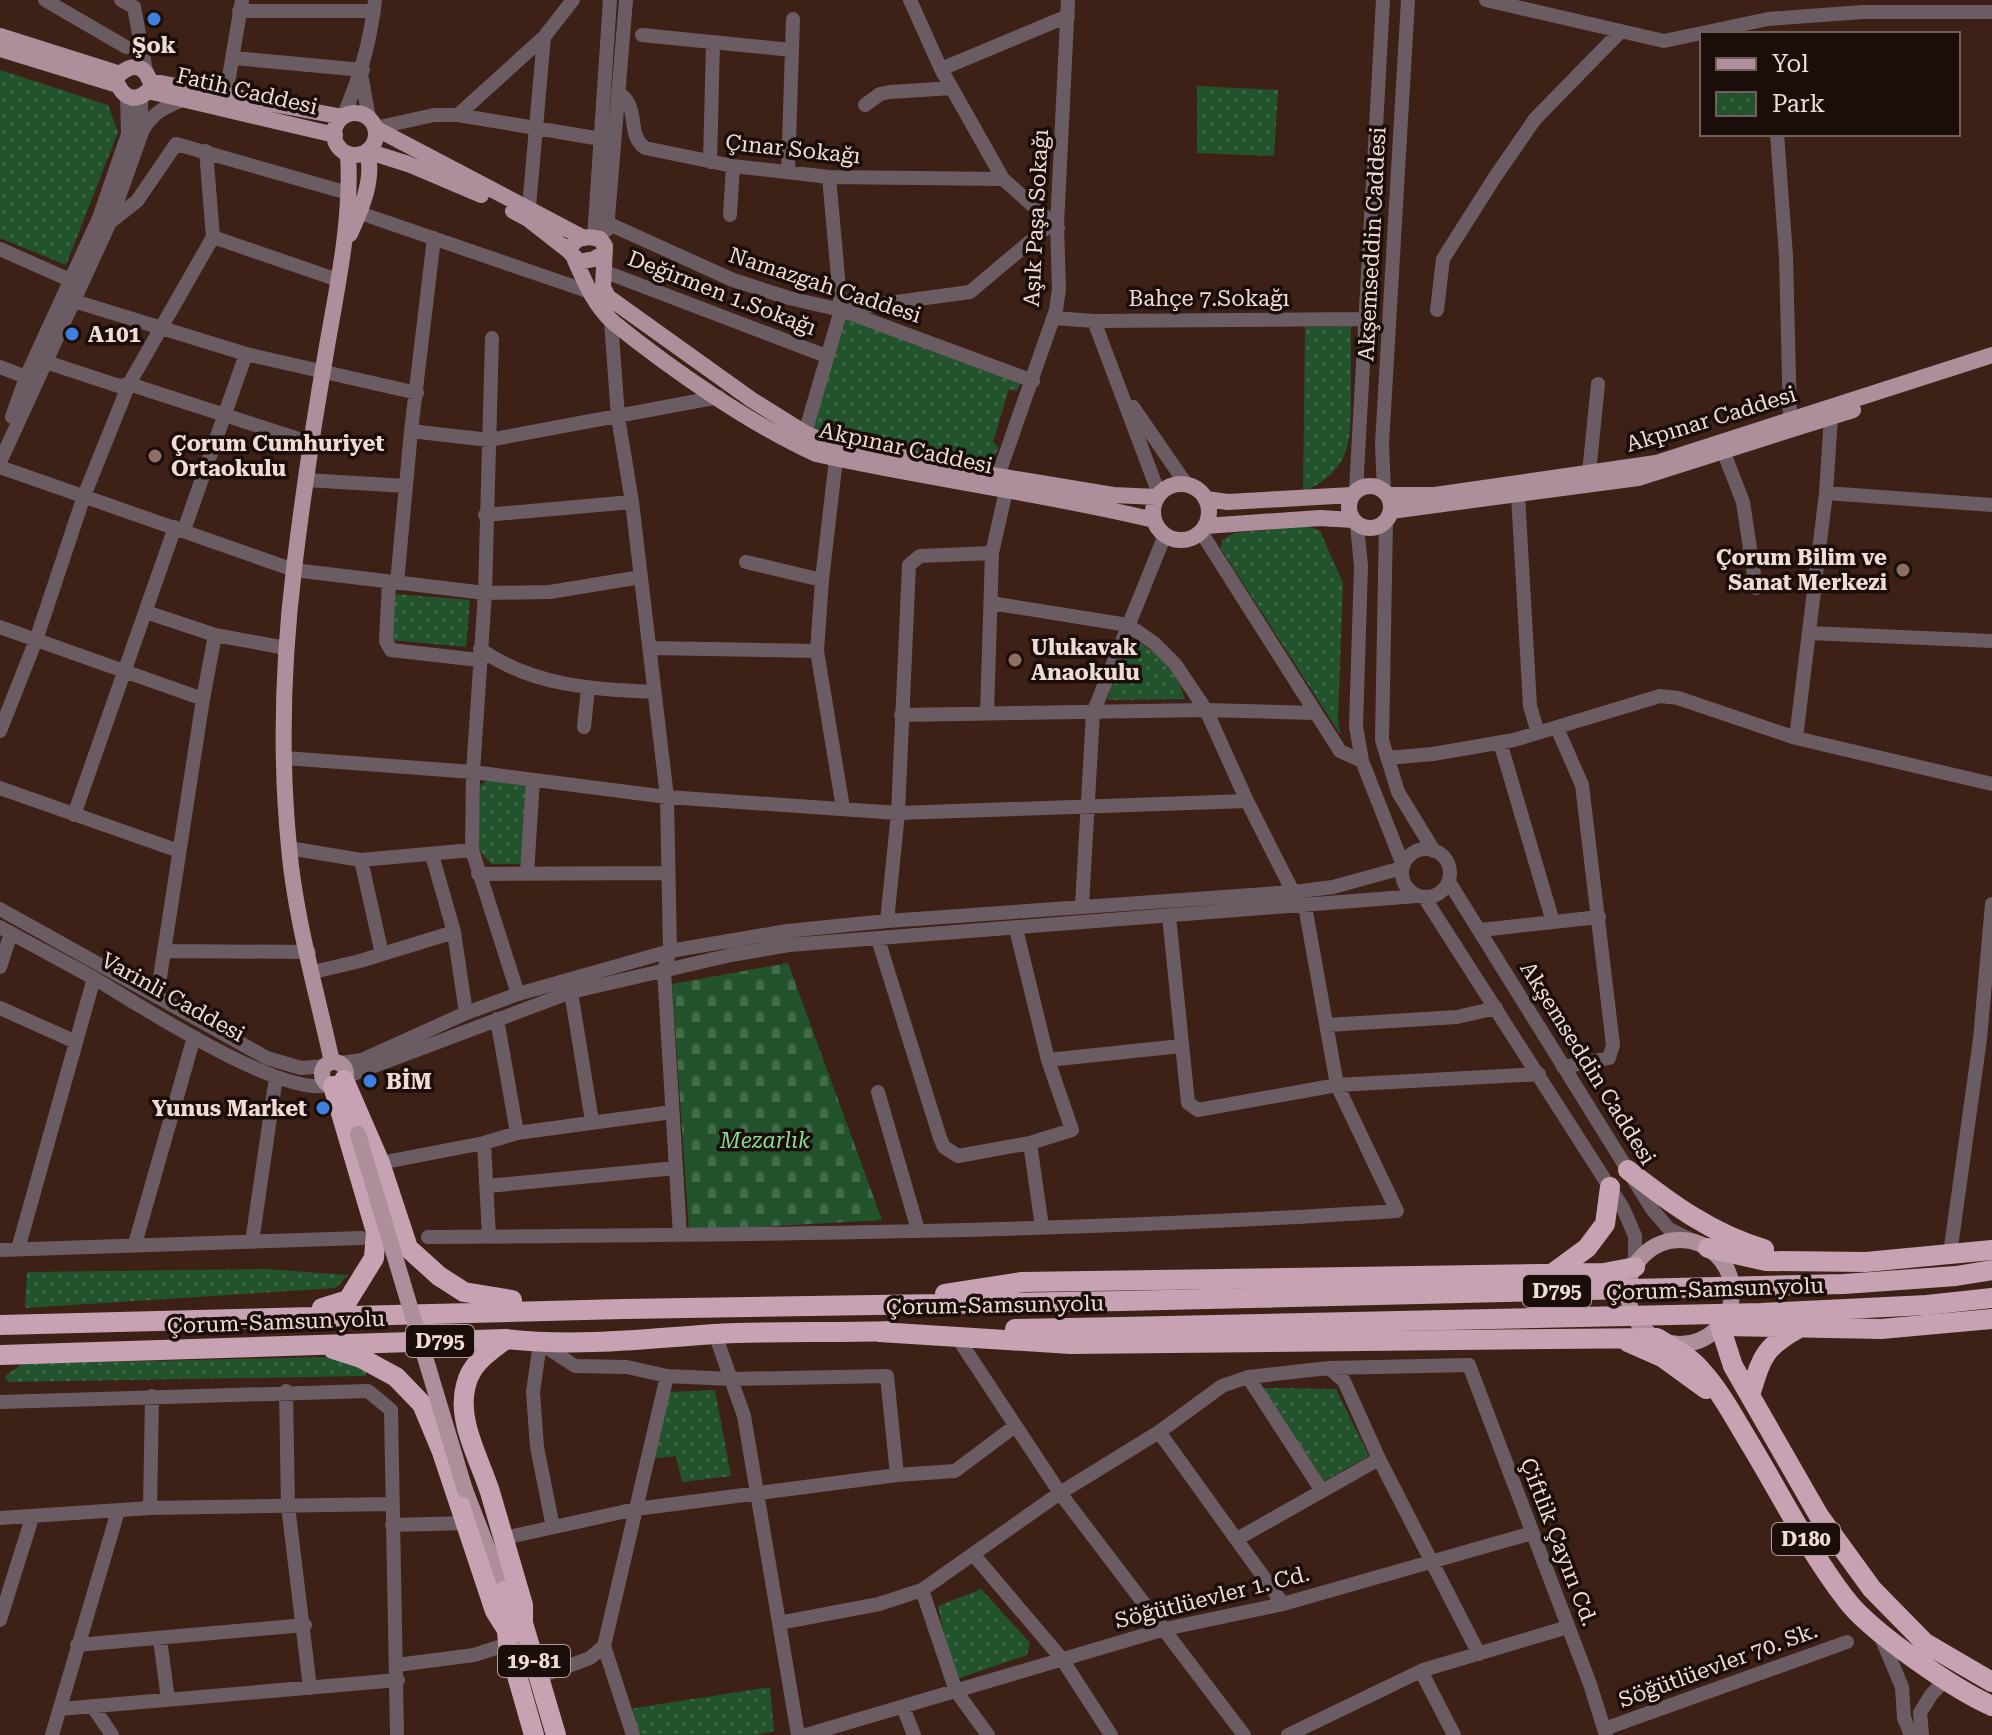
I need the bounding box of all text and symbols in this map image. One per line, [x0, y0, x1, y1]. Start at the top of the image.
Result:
marker: Şok [145, 10, 163, 28]
legend [1700, 32, 1960, 136]
place label: Şok [132, 33, 176, 58]
text: Yol [1772, 50, 1809, 78]
street label: Fatih Caddesi [174, 63, 320, 119]
text: Park [1772, 90, 1825, 118]
street label: Akşemseddin Caddesi [1353, 126, 1391, 362]
street label: Aşık Paşa Sokağı [1019, 128, 1053, 308]
street label: Çınar Sokağı [724, 129, 862, 169]
street label: Namazgah Caddesi [726, 242, 924, 328]
street label: Değirmen 1.Sokağı [624, 246, 820, 340]
street label: Bahçe 7.Sokağı [1129, 286, 1289, 311]
place label: A101 [88, 322, 141, 347]
marker: A101 [63, 325, 81, 343]
street label: Akpınar Caddesi [1623, 381, 1799, 457]
street label: Akpınar Caddesi [817, 417, 995, 479]
place label: Çorum Cumhuriyet Ortaokulu [171, 431, 384, 481]
marker: Çorum Cumhuriyet Ortaokulu [146, 447, 164, 465]
place label: Çorum Bilim ve Sanat Merkezi [1716, 545, 1887, 595]
marker: Çorum Bilim ve Sanat Merkezi [1894, 561, 1912, 579]
place label: Ulukavak Anaokulu [1031, 635, 1140, 685]
marker: Ulukavak Anaokulu [1006, 651, 1024, 669]
street label: Varinli Caddesi [97, 947, 249, 1047]
street label: Akşemseddin Caddesi [1515, 957, 1661, 1169]
place label: BİM [386, 1068, 432, 1094]
marker: BİM [361, 1072, 379, 1090]
place label: Yunus Market [152, 1096, 307, 1121]
marker: Yunus Market [314, 1099, 332, 1117]
park label: Mezarlık [719, 1128, 810, 1153]
street label: Çorum-Samsun yolu [1606, 1273, 1825, 1305]
road number: D795 [1523, 1275, 1591, 1307]
street label: Çorum-Samsun yolu [886, 1291, 1105, 1319]
street label: Çorum-Samsun yolu [167, 1306, 386, 1338]
road number: D795 [406, 1325, 474, 1357]
street label: Çiftlik Çayırı Cd. [1515, 1454, 1603, 1630]
road number: D180 [1772, 1523, 1840, 1555]
street label: Söğütlüevler 1. Cd. [1112, 1561, 1312, 1633]
street label: Söğütlüevler 70. Sk. [1615, 1617, 1821, 1713]
road number: 19-81 [498, 1645, 570, 1677]

